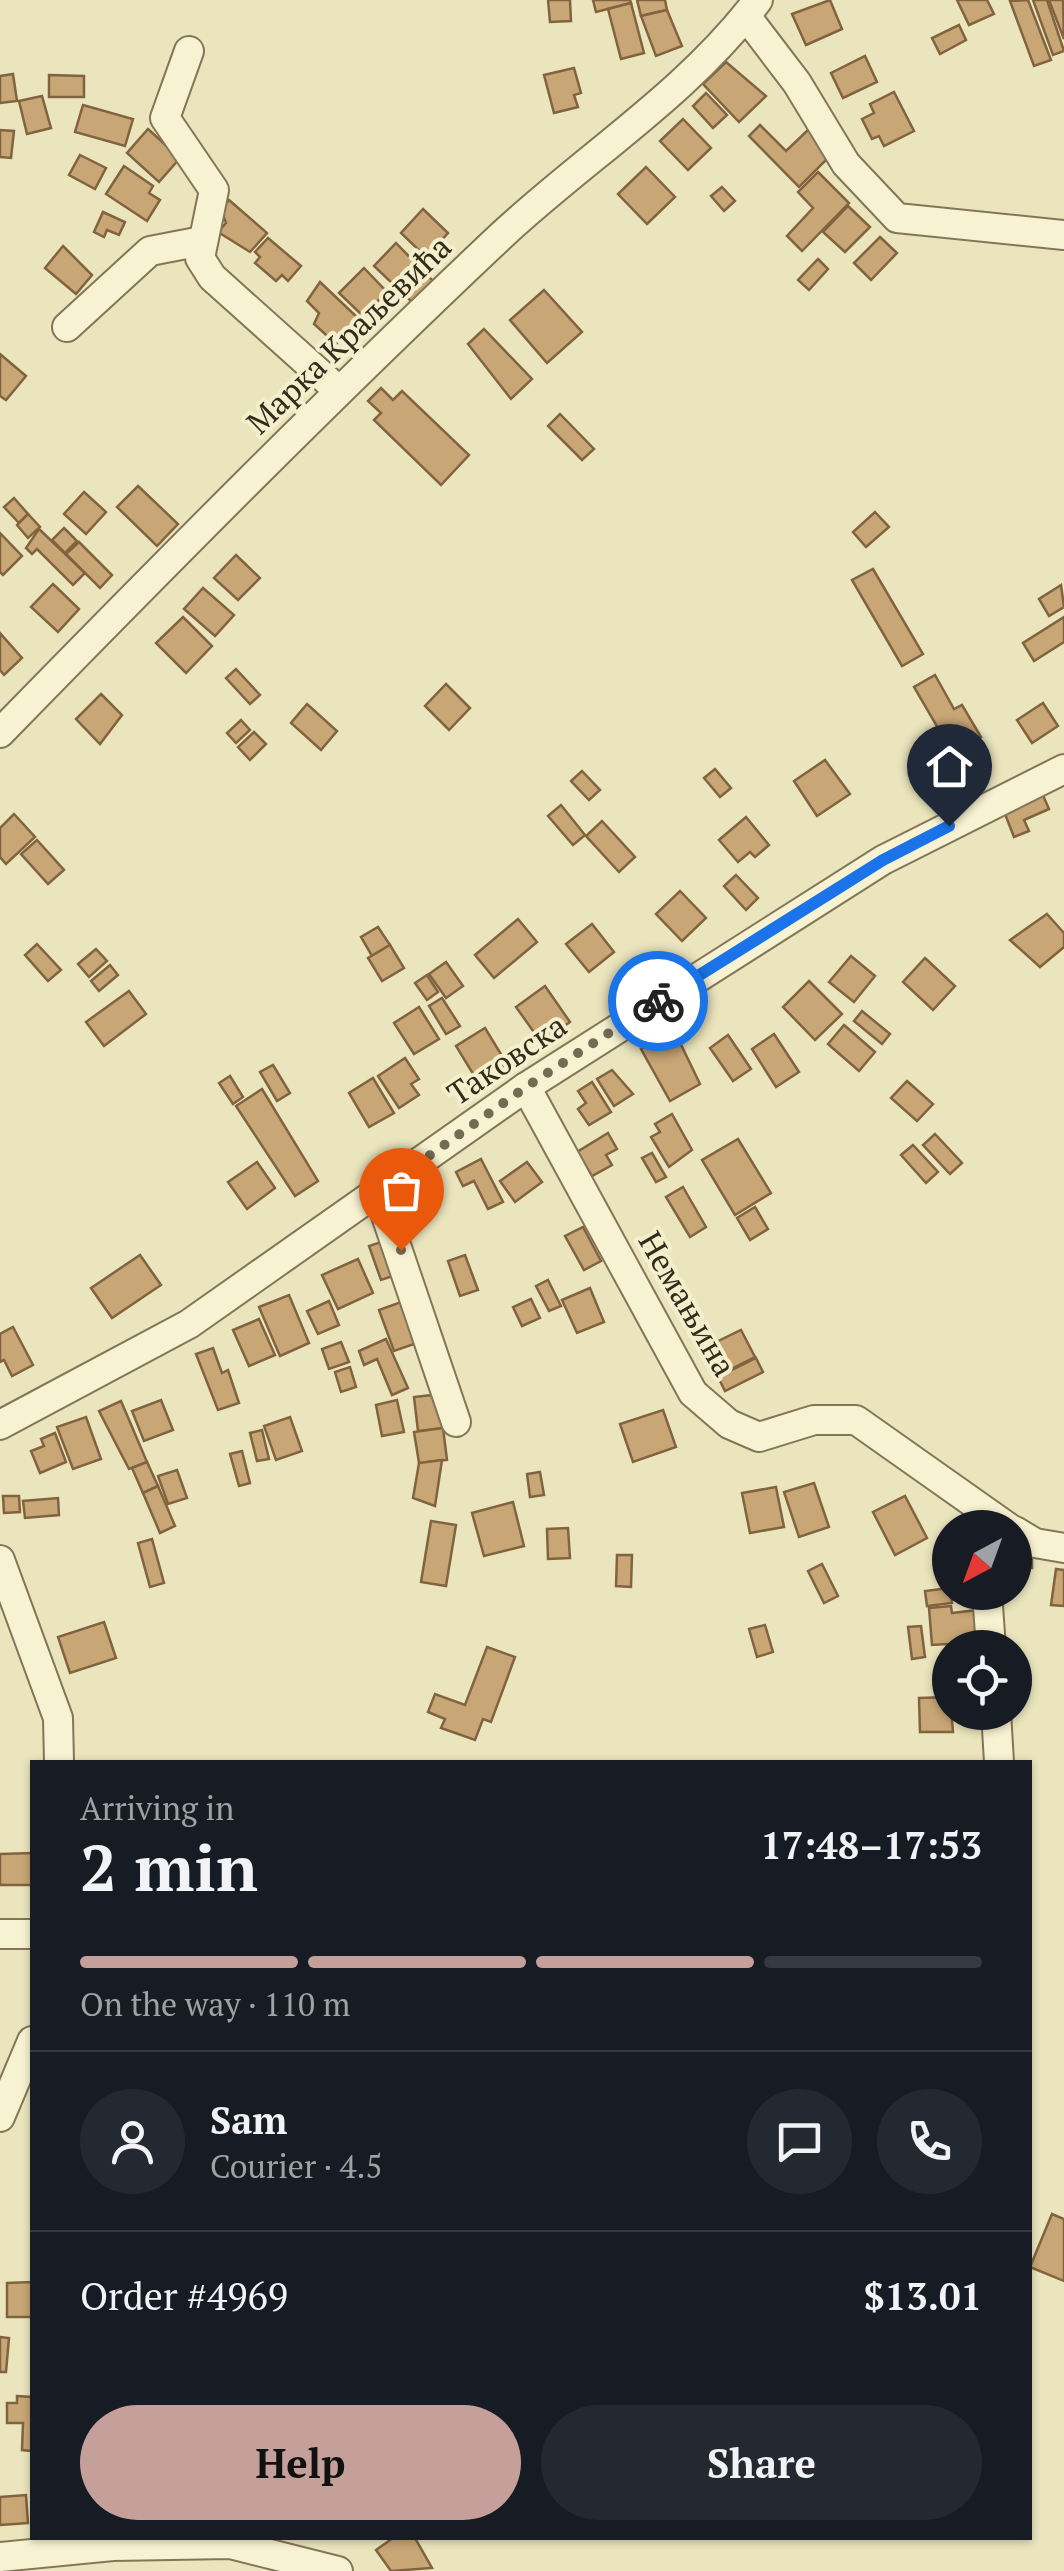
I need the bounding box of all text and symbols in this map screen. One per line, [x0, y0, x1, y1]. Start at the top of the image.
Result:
street label: Марка Краљевића [237, 226, 460, 443]
pin [907, 724, 992, 827]
icon: home [922, 739, 977, 794]
courier [608, 951, 708, 1051]
icon: bike [631, 974, 686, 1029]
street label: Таковска [439, 1004, 574, 1114]
pin [359, 1148, 444, 1251]
icon: bag [374, 1163, 429, 1218]
street label: Немањина [630, 1224, 746, 1383]
north arrow [932, 1510, 1032, 1610]
map controls [932, 1510, 1032, 1730]
button: locate [932, 1630, 1032, 1730]
text: Arriving in [80, 1787, 234, 1829]
text: 17:48–17:53 [760, 1820, 982, 1870]
text: 2 min [80, 1823, 258, 1910]
text: On the way · 110 m [80, 1983, 350, 2025]
button: person [80, 2089, 185, 2194]
button: chat [747, 2089, 852, 2194]
button: phone [877, 2089, 982, 2194]
text: Sam [210, 2095, 287, 2145]
text: Courier · 4.5 [210, 2145, 382, 2187]
text: Order #4969 [80, 2271, 288, 2321]
text: $13.01 [863, 2271, 982, 2321]
button: Help [80, 2405, 521, 2520]
button: Share [541, 2405, 982, 2520]

